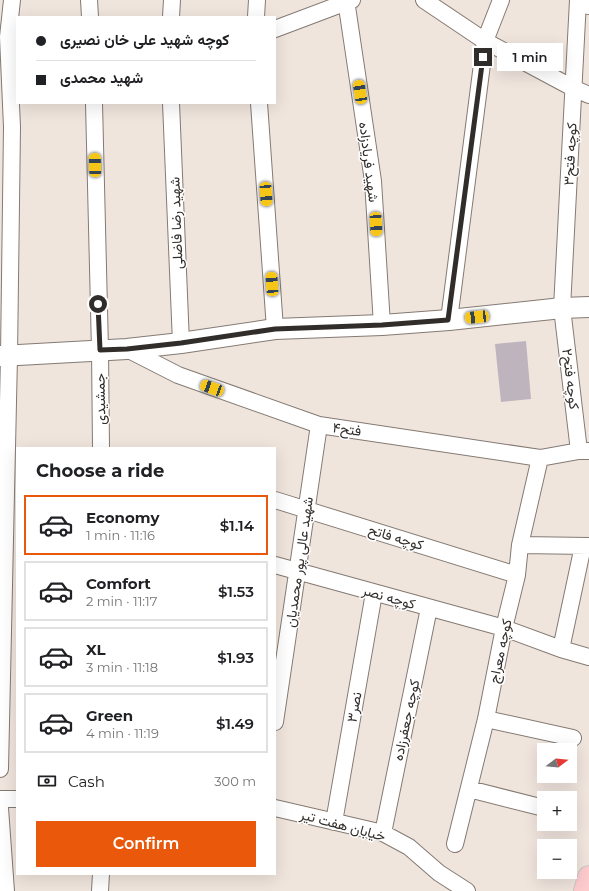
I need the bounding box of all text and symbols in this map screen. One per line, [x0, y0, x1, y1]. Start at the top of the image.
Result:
text: کوچه شهید علی خان نصیری [60, 30, 229, 49]
callout: 1 min [497, 43, 563, 71]
route end [474, 48, 492, 66]
text: 1 min [513, 49, 547, 65]
text: شهید محمدی [60, 68, 143, 87]
car [352, 79, 368, 105]
street label: شهید فریادزاده [355, 121, 383, 203]
street label: کوچه فتح۳ [559, 122, 583, 186]
car [89, 153, 101, 177]
street label: شهید رضا فاضلی [165, 177, 187, 269]
car [259, 182, 273, 206]
car [369, 212, 383, 236]
car [265, 272, 279, 296]
route start [89, 295, 107, 313]
car [464, 310, 490, 324]
street label: کوچه فتح۲ [556, 348, 584, 411]
street label: جمشیدی [91, 373, 109, 425]
car [199, 378, 225, 398]
street label: فتح۴ [331, 418, 363, 442]
text: Choose a ride [36, 460, 164, 482]
street label: شهید عالی پور محمدیان [281, 496, 318, 629]
icon: car [38, 507, 74, 543]
text: Economy [86, 508, 159, 527]
text: $1.14 [220, 516, 254, 535]
street label: کوچه فاتح [366, 520, 426, 556]
text: 1 min · 11:16 [86, 527, 155, 543]
icon: car [38, 573, 74, 609]
text: Comfort [86, 574, 151, 593]
street label: کوچه نصر [359, 581, 418, 614]
text: $1.53 [218, 582, 254, 601]
text: 2 min · 11:17 [86, 593, 157, 609]
street label: کوچه معراج [484, 617, 518, 685]
icon: car [38, 639, 74, 675]
text: XL [86, 640, 105, 659]
text: $1.93 [217, 648, 254, 667]
text: 3 min · 11:18 [86, 659, 158, 675]
street label: کوچه جعفرزاده [389, 678, 424, 762]
street label: نصر۳ [342, 690, 366, 724]
icon: car [38, 705, 74, 741]
text: Green [86, 706, 133, 725]
text: $1.49 [216, 714, 254, 733]
text: 4 min · 11:19 [86, 725, 159, 741]
north arrow [537, 743, 577, 783]
map controls [537, 743, 577, 879]
icon: cash [36, 770, 58, 792]
text: Cash [68, 772, 105, 791]
text: 300 m [214, 773, 256, 789]
button: + [537, 791, 577, 831]
street label: خیابان هفت تیر [297, 805, 388, 845]
button: Confirm [36, 821, 256, 867]
button: − [537, 839, 577, 879]

